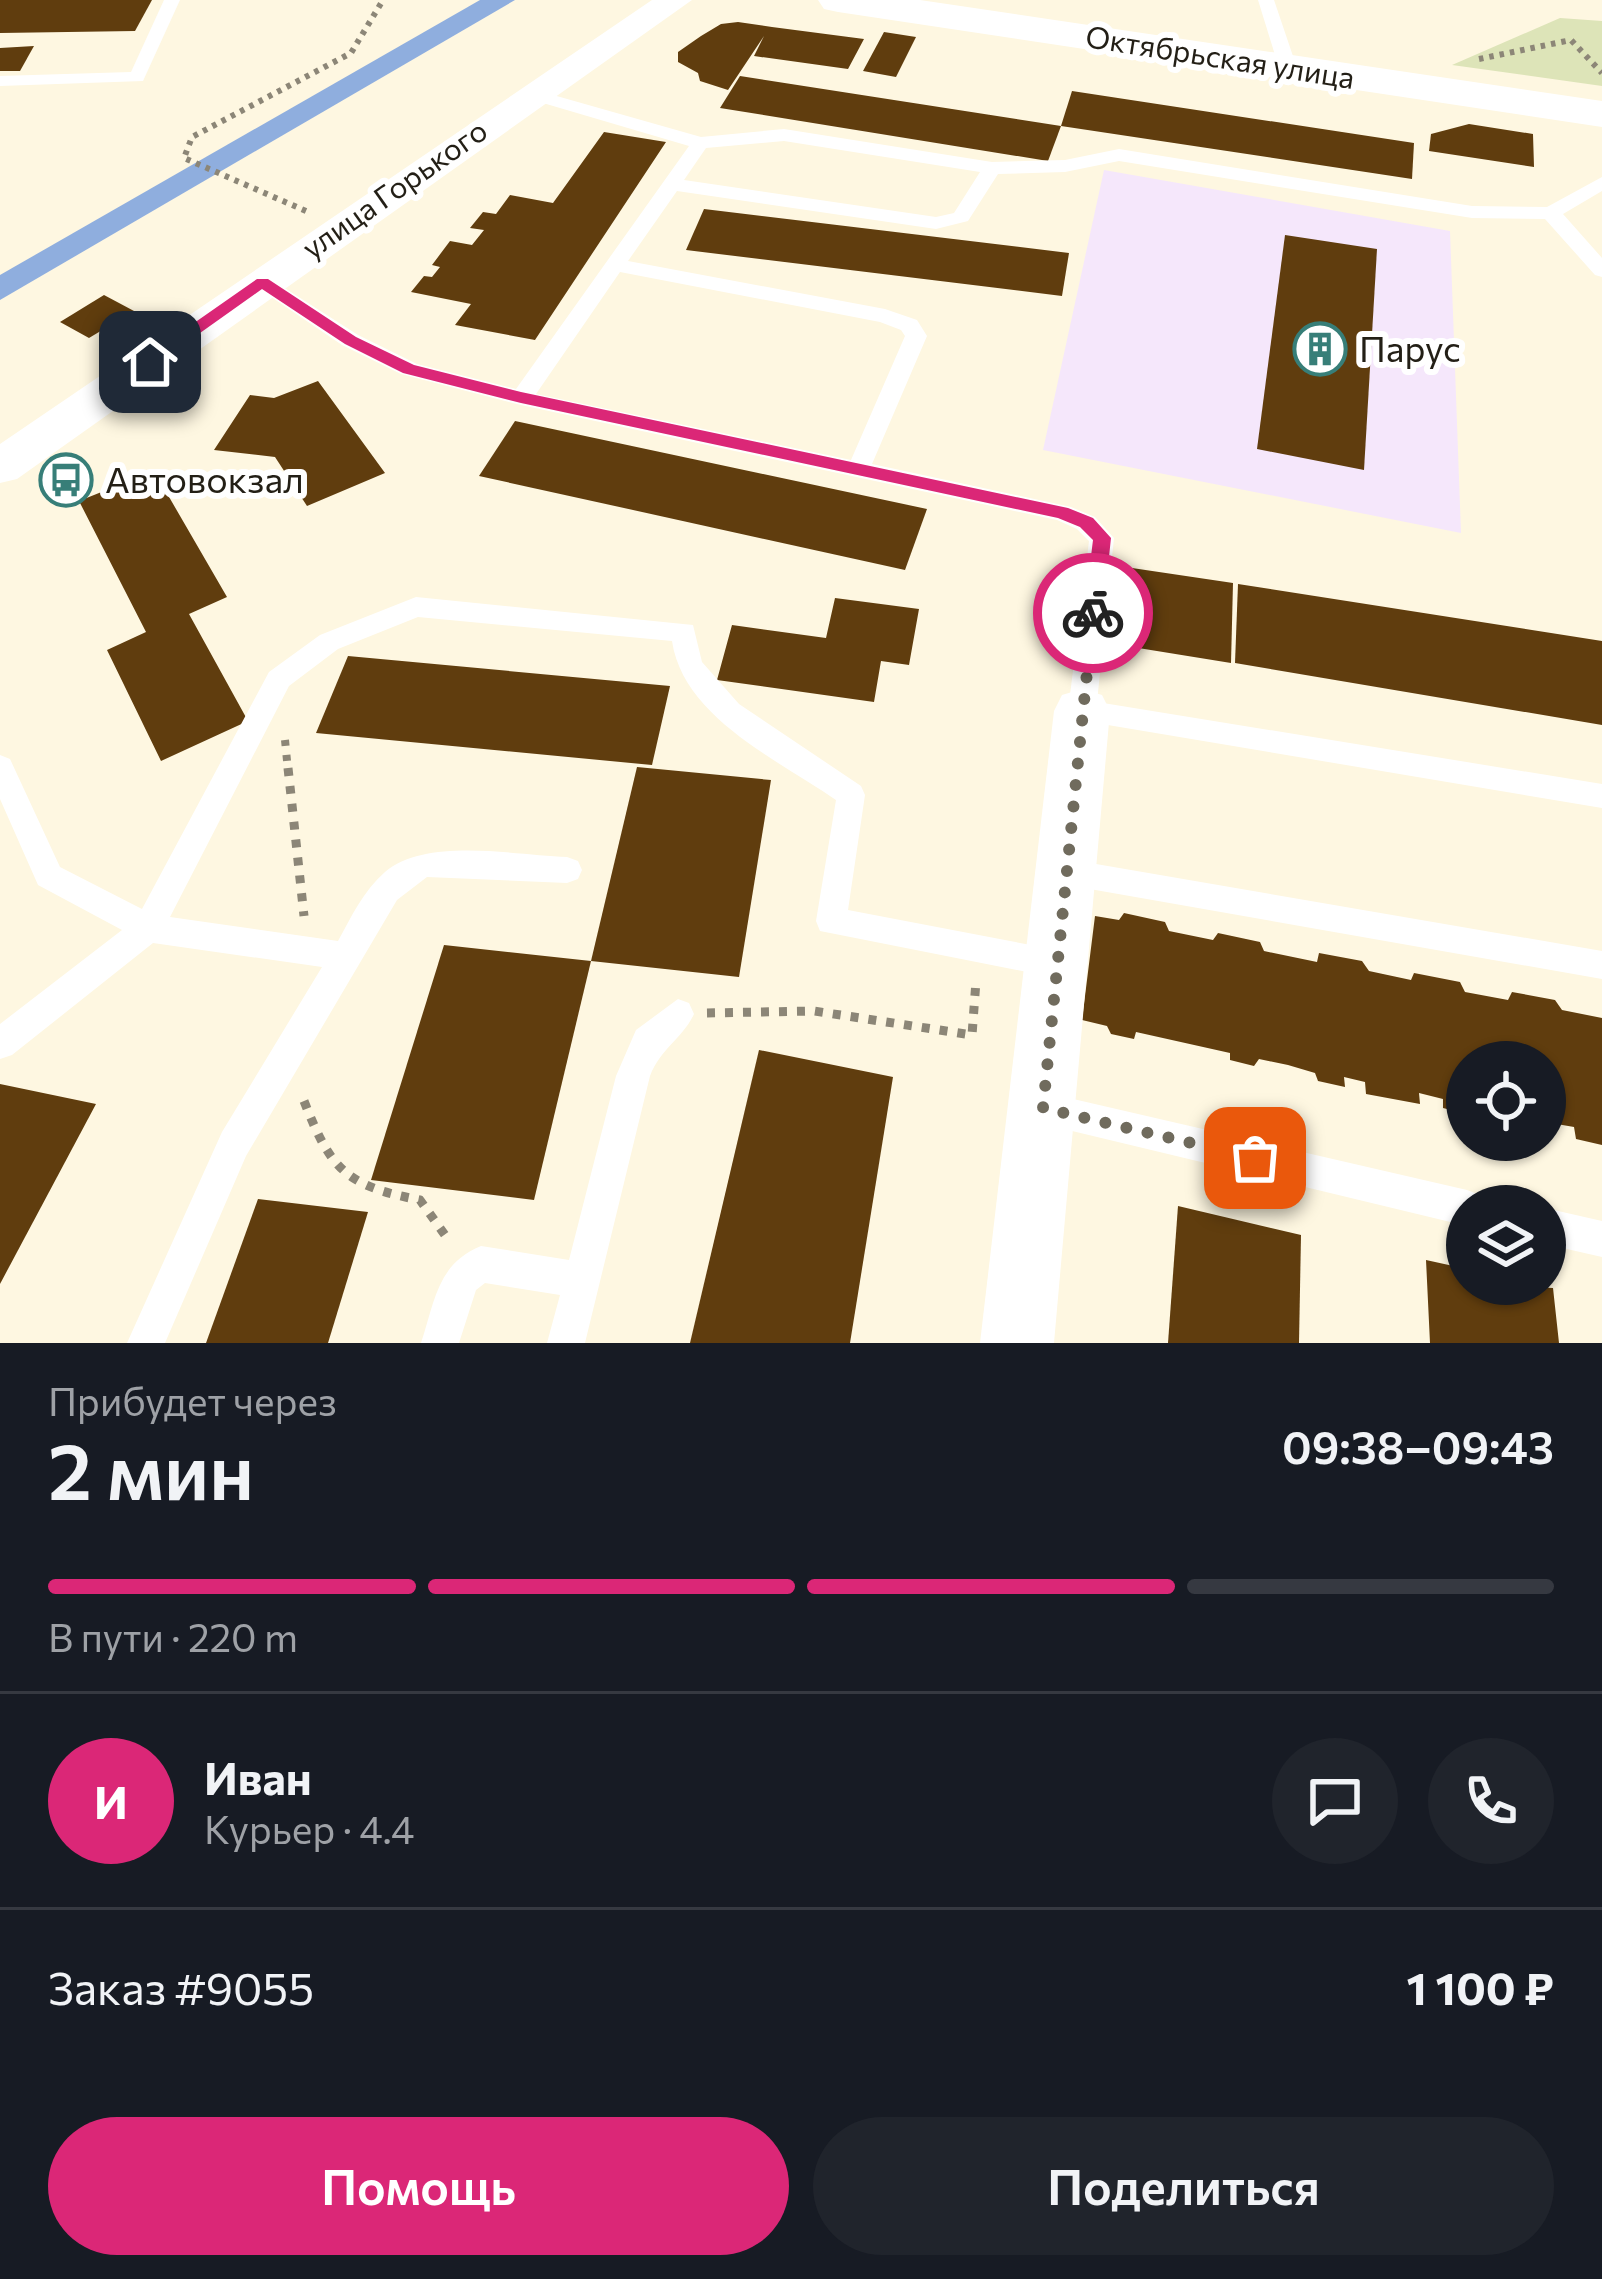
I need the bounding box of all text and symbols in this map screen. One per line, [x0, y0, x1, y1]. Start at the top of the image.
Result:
street label: Октябрьская улица [1083, 16, 1357, 95]
street label: улица Горького [294, 110, 493, 265]
pin [99, 311, 201, 413]
building icon: Парус [1292, 321, 1348, 377]
place label: Парус [1359, 325, 1461, 369]
icon: home [117, 329, 183, 395]
bus stop icon: Автовокзал [38, 452, 94, 508]
place label: Автовокзал [105, 456, 304, 500]
courier [1033, 553, 1153, 673]
icon: bike [1060, 580, 1126, 646]
map controls [1446, 1041, 1566, 1305]
button: locate [1446, 1041, 1566, 1161]
pin [1204, 1107, 1306, 1209]
icon: bag [1222, 1125, 1288, 1191]
button: layers [1446, 1185, 1566, 1305]
text: Прибудет через [48, 1376, 337, 1424]
text: 09:38–09:43 [1282, 1418, 1554, 1473]
text: 2 мин [48, 1421, 254, 1516]
text: В пути · 220 m [48, 1612, 298, 1660]
button: chat [1272, 1738, 1398, 1864]
button: phone [1428, 1738, 1554, 1864]
text: Иван [204, 1749, 312, 1804]
text: И [94, 1773, 128, 1828]
text: Курьер · 4.4 [204, 1804, 415, 1852]
text: Заказ #9055 [48, 1959, 314, 2014]
text: 1 100 ₽ [1407, 1959, 1554, 2014]
button: Помощь [48, 2117, 789, 2255]
button: Поделиться [813, 2117, 1554, 2255]

